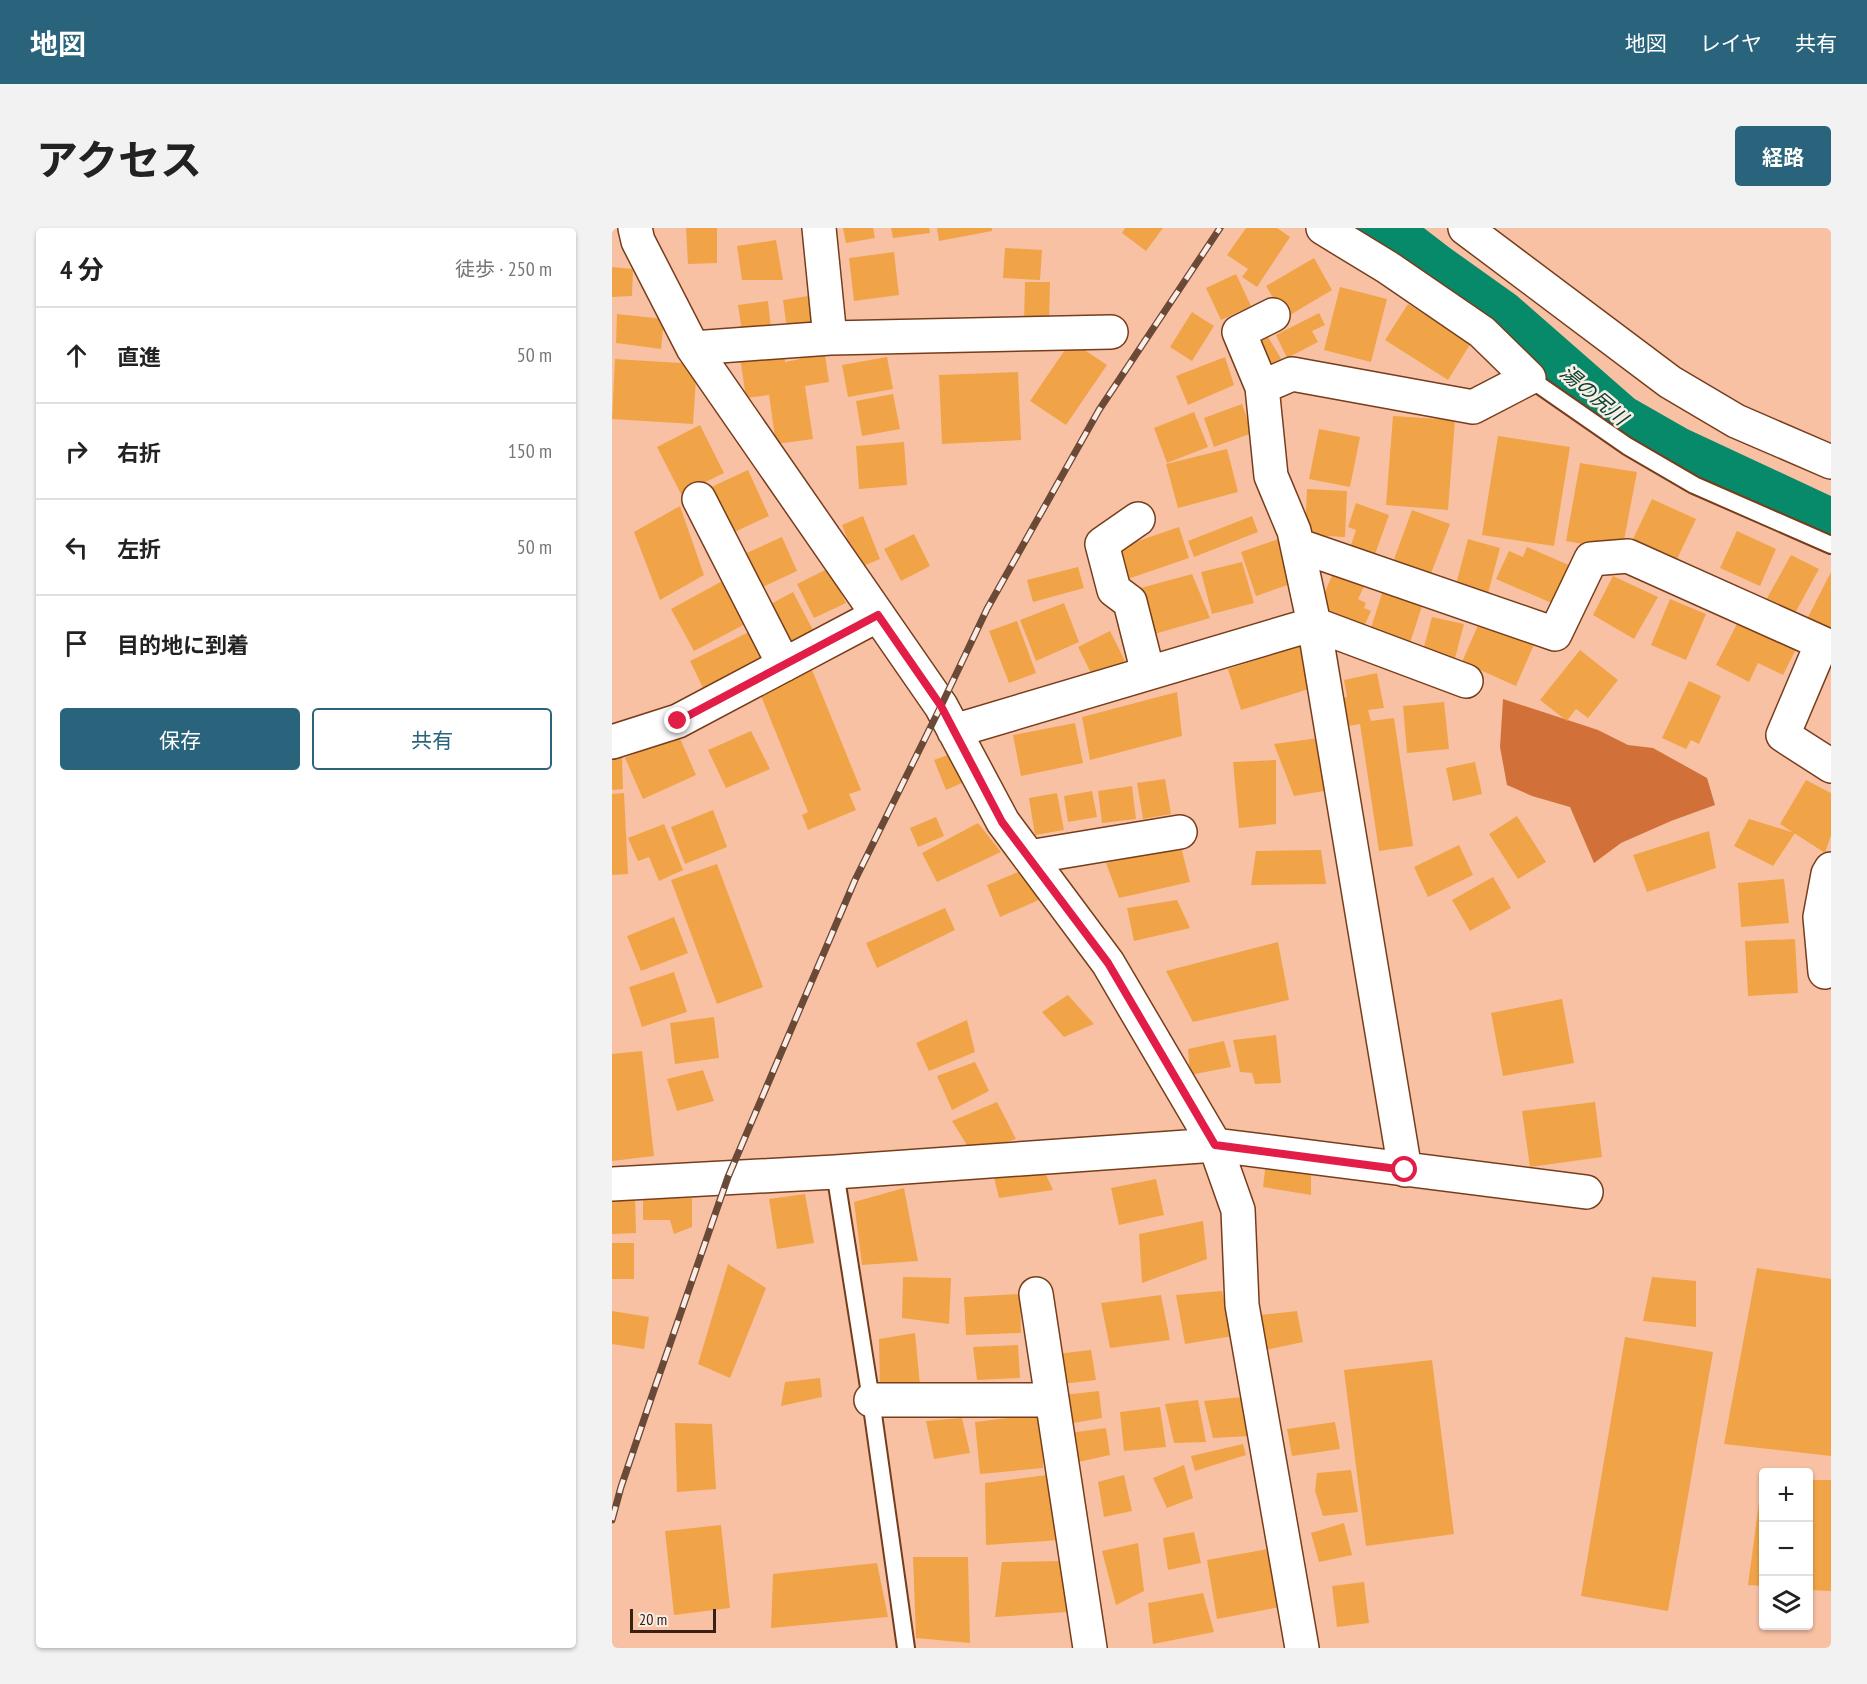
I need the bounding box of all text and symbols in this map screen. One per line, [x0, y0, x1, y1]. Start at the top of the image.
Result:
text: 地図 [30, 25, 86, 62]
text: 地図 [1625, 30, 1667, 57]
text: レイヤ [1700, 30, 1762, 57]
text: 共有 [1795, 30, 1837, 57]
button: 経路 [1735, 126, 1831, 186]
text: アクセス [36, 132, 202, 187]
text: 4 分 [60, 253, 104, 286]
text: 徒歩 · 250 m [455, 256, 552, 282]
icon: ahead [60, 339, 93, 372]
text: 50 m [517, 342, 552, 368]
text: 直進 [117, 343, 161, 371]
water label: 湯の尻川 [1555, 359, 1635, 432]
icon: right [60, 435, 93, 468]
text: 150 m [508, 438, 552, 464]
text: 右折 [117, 439, 161, 467]
icon: left [60, 531, 93, 564]
text: 50 m [517, 534, 552, 560]
text: 左折 [117, 535, 161, 563]
icon: arrive [60, 627, 93, 660]
text: 目的地に到着 [117, 631, 249, 659]
route end [664, 707, 690, 733]
button: 保存 [60, 708, 300, 770]
button: 共有 [312, 708, 552, 770]
route start [1391, 1156, 1417, 1182]
map controls [1759, 1468, 1813, 1630]
button: + [1759, 1468, 1813, 1522]
button: − [1759, 1522, 1813, 1576]
button: layers [1759, 1576, 1813, 1630]
scale bar [630, 1606, 716, 1634]
text: 20 m [639, 1609, 667, 1629]

